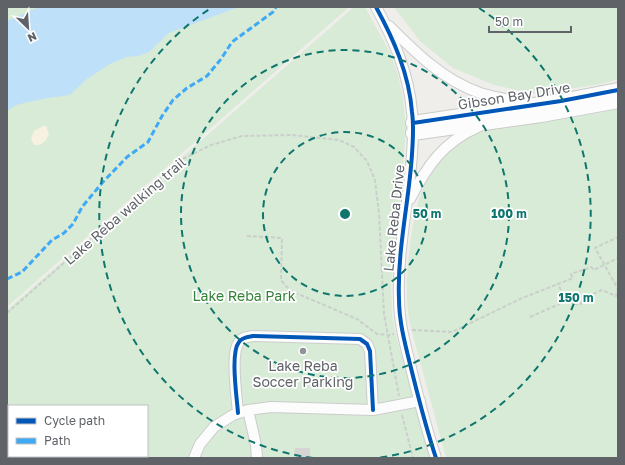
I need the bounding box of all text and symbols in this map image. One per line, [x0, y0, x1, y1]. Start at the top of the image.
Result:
north arrow [8, 8, 48, 48]
scale bar [489, 8, 571, 34]
text: 50 m [495, 14, 523, 29]
text: N [26, 30, 39, 45]
street label: Gibson Bay Drive [457, 78, 571, 113]
street label: Lake Reba walking trail [60, 153, 189, 268]
street label: Lake Reba Drive [379, 164, 408, 272]
text: 50 m [413, 206, 441, 221]
text: 100 m [491, 206, 527, 221]
centre of rings [338, 207, 352, 221]
park label: Lake Reba Park [192, 287, 296, 304]
text: 150 m [559, 290, 593, 305]
marker: Lake Reba Soccer Parking [298, 346, 308, 356]
place label: Lake Reba Soccer Parking [253, 357, 353, 390]
legend [8, 405, 148, 457]
text: Cycle path [44, 413, 105, 428]
text: Path [44, 433, 71, 448]

